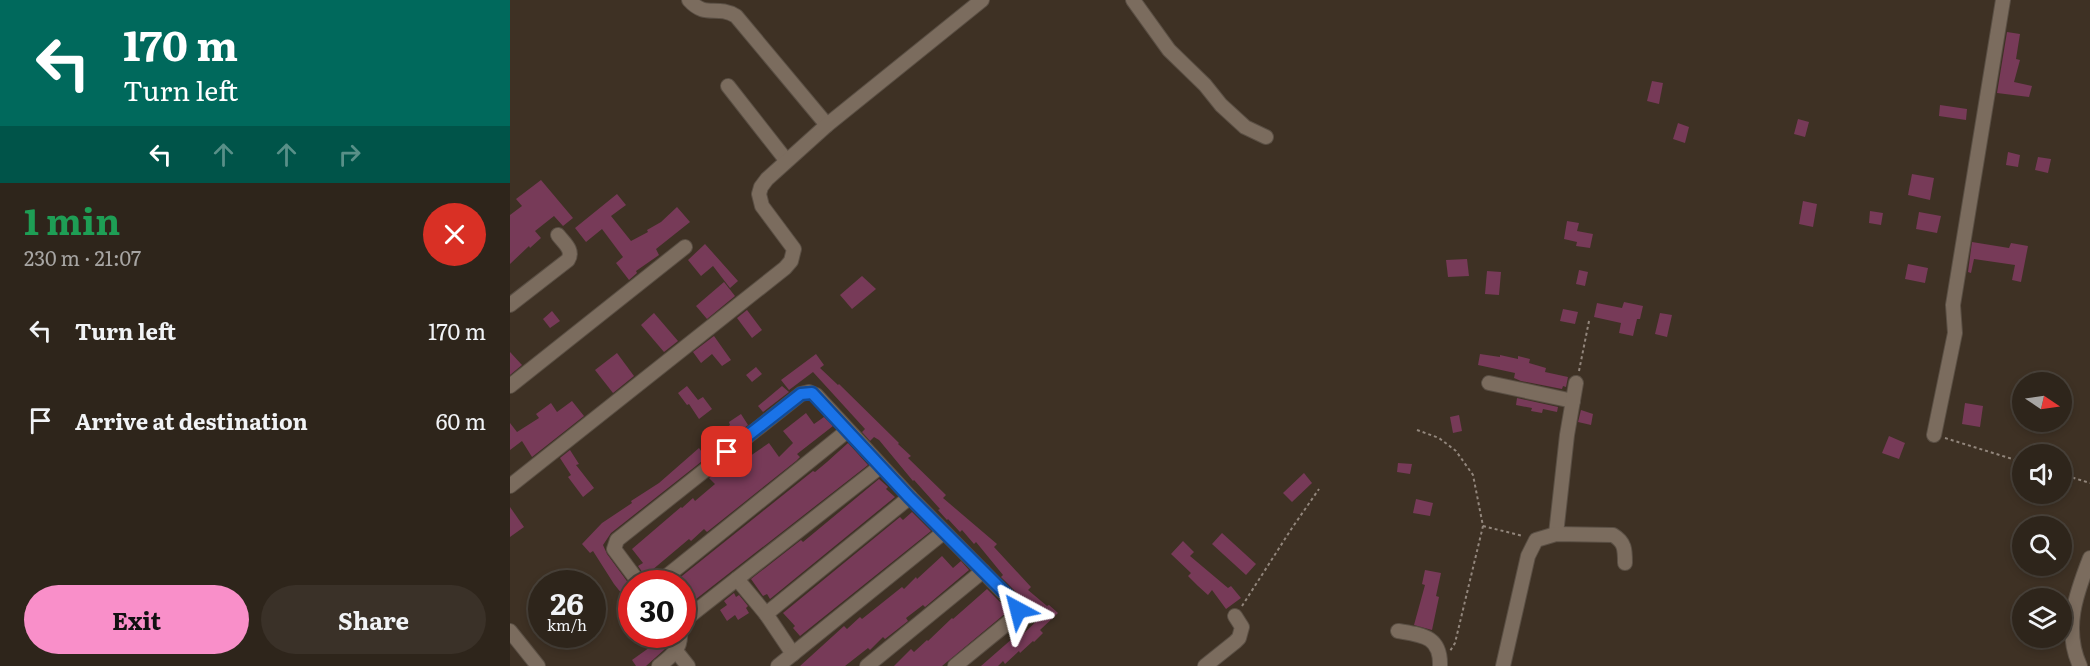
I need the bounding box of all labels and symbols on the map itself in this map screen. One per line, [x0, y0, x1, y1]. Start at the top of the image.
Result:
north arrow [2012, 372, 2072, 432]
pin [701, 426, 752, 477]
speed limit sign: 30 [618, 570, 696, 648]
position arrow [986, 578, 1050, 642]

